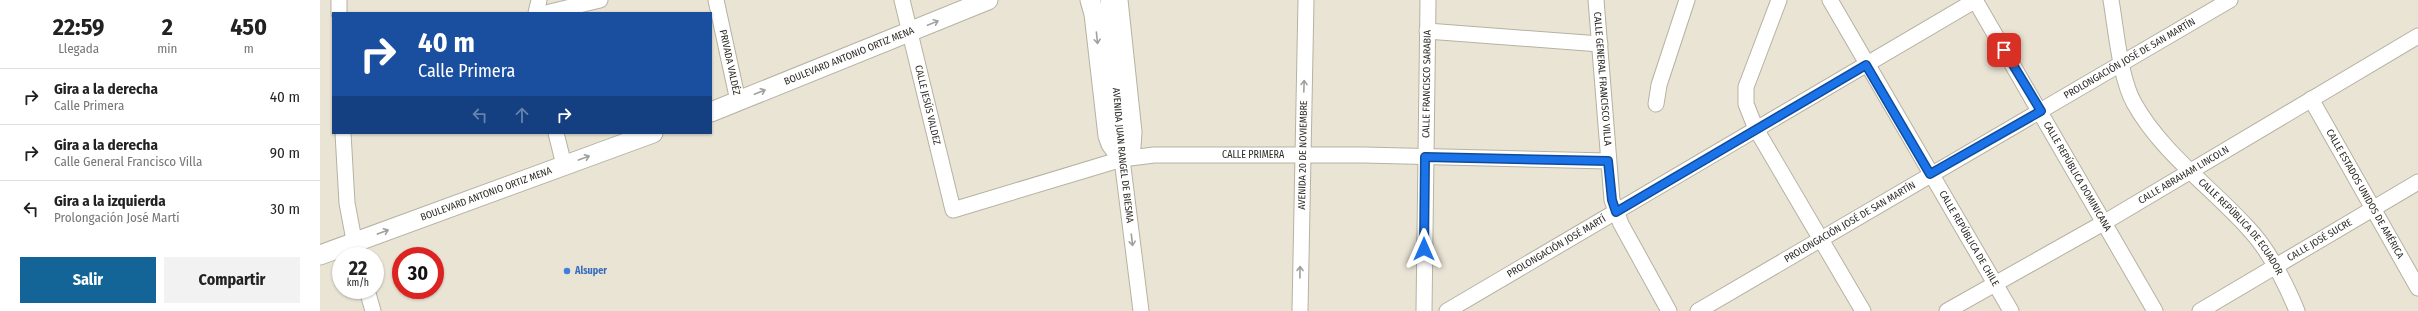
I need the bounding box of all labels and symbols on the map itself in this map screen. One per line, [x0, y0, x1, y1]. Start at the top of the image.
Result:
street label: CALLE GENERAL FRANCISCO VILLA [1591, 11, 1614, 147]
street label: PROLONGACIÓN JOSÉ DE SAN MARTÍN [2062, 16, 2197, 102]
one-way arrow [926, 18, 938, 26]
street label: BOULEVARD ANTONIO ORTIZ MENA [782, 24, 916, 88]
street label: PRIVADA VALDÉZ [717, 29, 744, 97]
street label: CALLE FRANCISCO SARABIA [1420, 29, 1434, 138]
one-way arrow [1093, 31, 1101, 44]
pin [1987, 33, 2021, 67]
street label: CALLE JESÚS VALDEZ [912, 64, 943, 146]
one-way arrow [1301, 80, 1308, 93]
street label: AVENIDA JUAN RANGEL DE BIESMA [1110, 87, 1136, 224]
one-way arrow [754, 88, 766, 96]
street label: AVENIDA 20 DE NOVIEMBRE [1296, 100, 1310, 210]
street label: CALLE REPÚBLICA DOMINICANA [2041, 119, 2114, 234]
street label: CALLE ESTADOS UNIDOS DE AMÉRICA [2323, 127, 2406, 261]
street label: CALLE ABRAHAM LINCOLN [2136, 144, 2231, 207]
street label: CALLE PRIMERA [1222, 149, 1285, 161]
one-way arrow [577, 153, 589, 161]
street label: BOULEVARD ANTONIO ORTIZ MENA [419, 164, 554, 224]
street label: CALLE REPÚBLICA DE ECUADOR [2196, 176, 2286, 277]
street label: PROLONGACIÓN JOSÉ DE SAN MARTÍN [1782, 179, 1918, 265]
street label: CALLE REPÚBLICA DE CHILE [1936, 189, 2001, 289]
street label: PROLONGACIÓN JOSÉ MARTÍ [1505, 211, 1608, 280]
street label: CALLE JOSÉ SUCRE [2285, 216, 2355, 264]
one-way arrow [376, 228, 389, 235]
position arrow [1403, 228, 1445, 270]
one-way arrow [1128, 233, 1136, 246]
speed limit sign: 30 [392, 247, 444, 299]
place label: Alsuper [574, 265, 607, 277]
marker: Alsuper [562, 266, 572, 276]
one-way arrow [1296, 266, 1304, 279]

